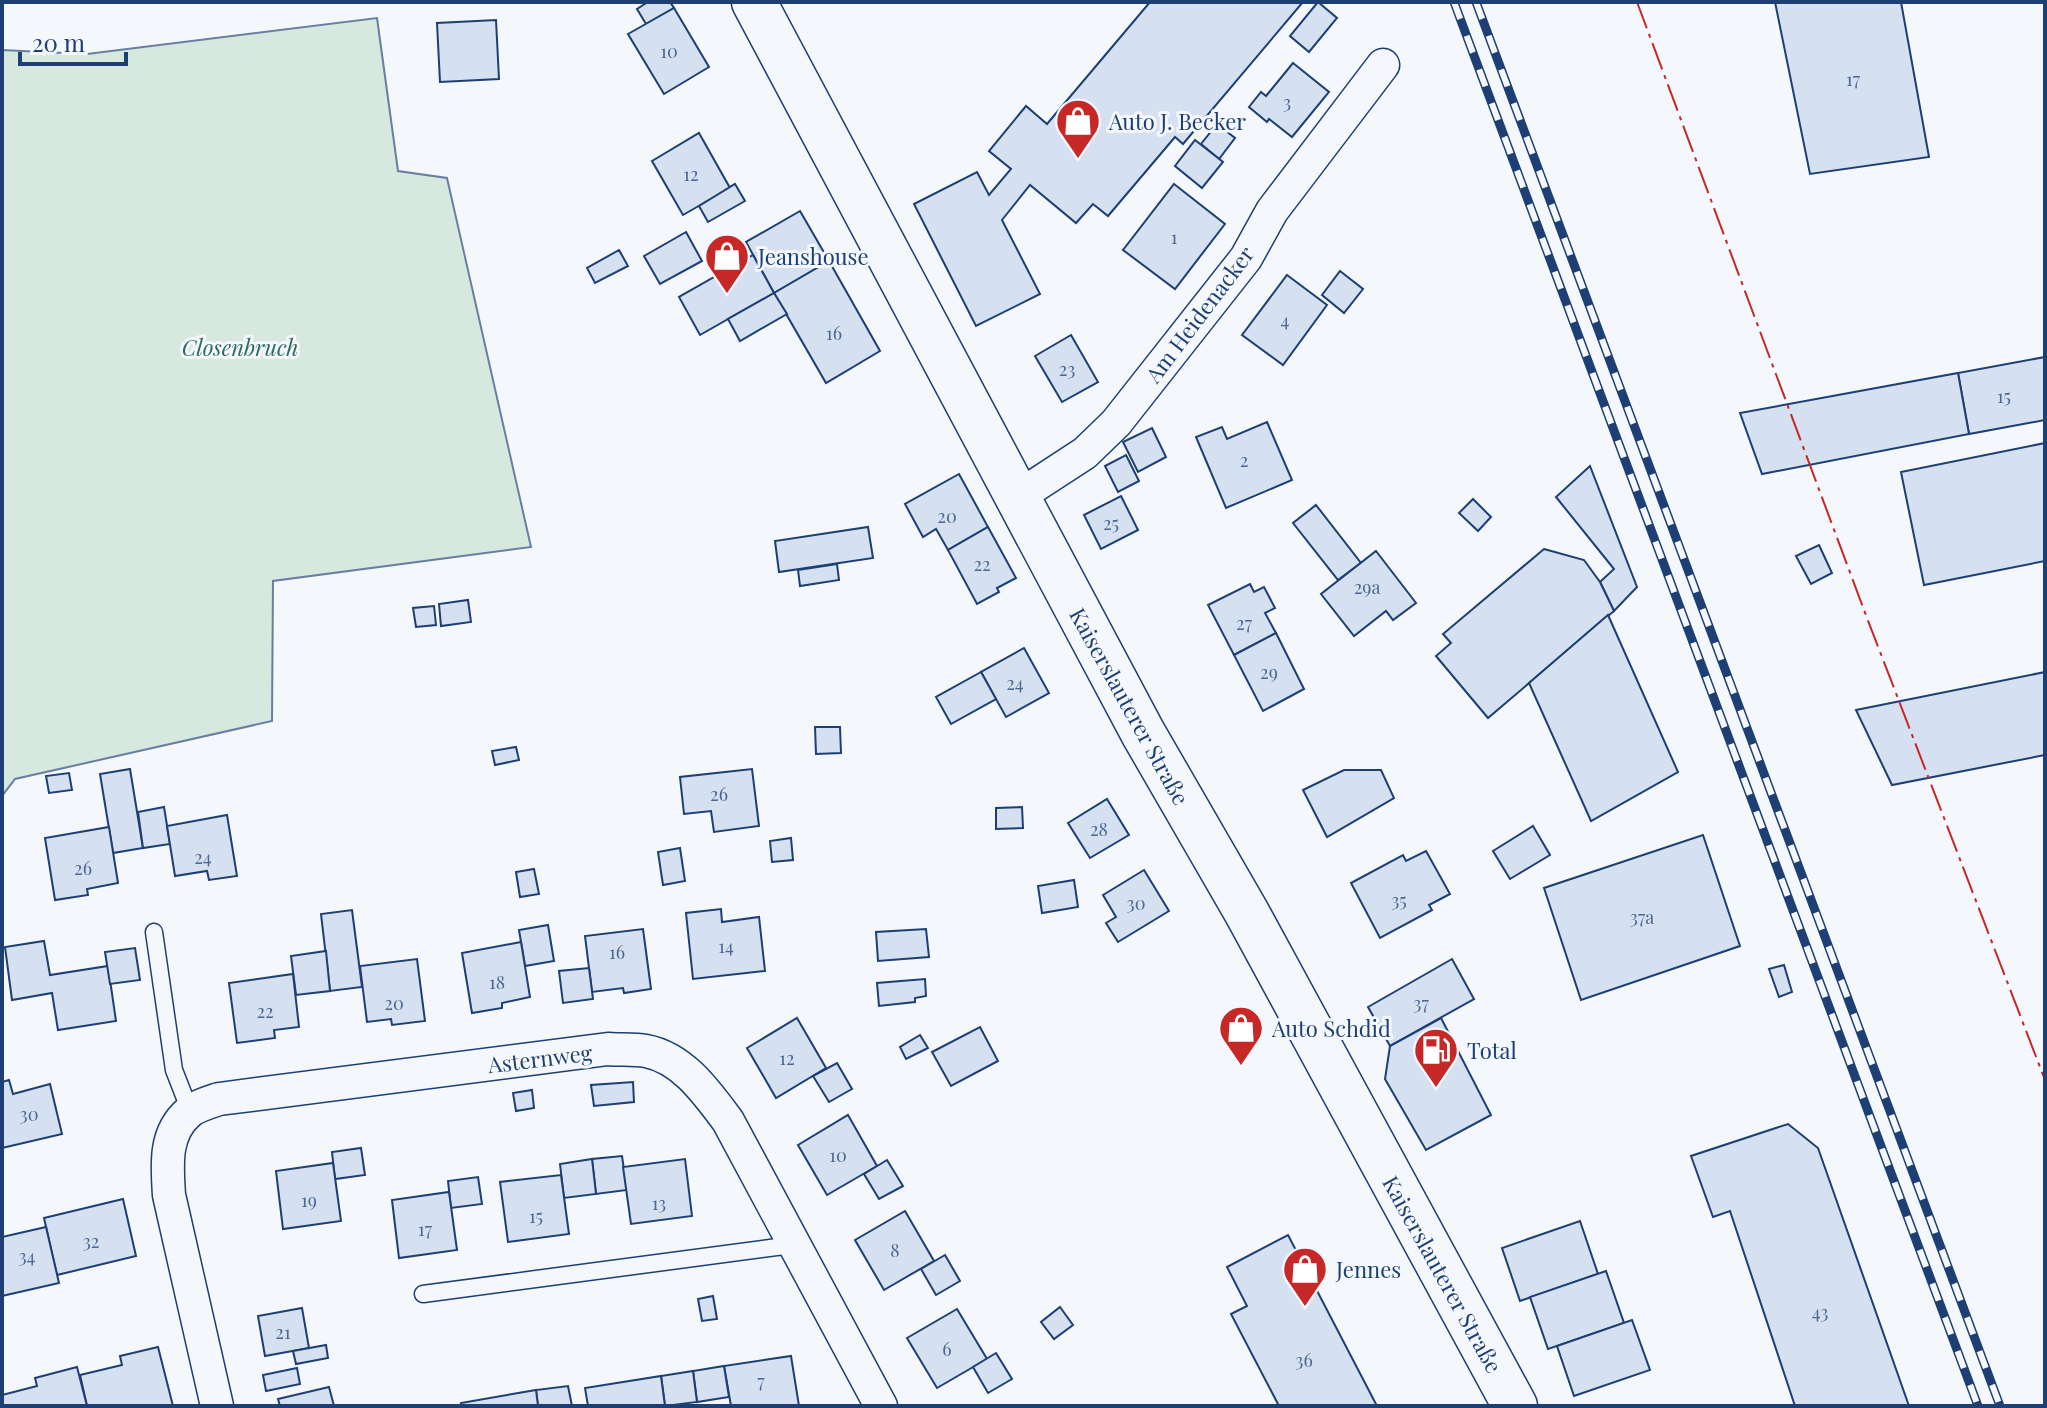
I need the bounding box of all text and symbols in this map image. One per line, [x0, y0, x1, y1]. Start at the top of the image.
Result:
scale bar [20, 16, 126, 66]
text: 20 m [32, 26, 85, 58]
house number: 10 [660, 39, 678, 63]
house number: 17 [1846, 67, 1861, 91]
house number: 3 [1283, 90, 1291, 114]
shop icon: Auto J. Becker [1054, 97, 1102, 160]
place label: Auto J. Becker [1108, 106, 1246, 136]
house number: 12 [683, 162, 699, 186]
house number: 1 [1171, 225, 1178, 249]
shop icon: Jeanshouse [703, 232, 751, 295]
street label: Am Heidenacker [1137, 239, 1260, 389]
place label: Jeanshouse [757, 241, 869, 271]
house number: 4 [1281, 308, 1290, 332]
house number: 16 [826, 321, 842, 345]
park label: Closenbruch [182, 332, 298, 362]
house number: 23 [1059, 357, 1075, 381]
house number: 15 [1997, 384, 2011, 408]
house number: 2 [1240, 448, 1248, 472]
house number: 20 [937, 504, 957, 528]
house number: 25 [1103, 511, 1119, 535]
house number: 22 [973, 552, 991, 576]
house number: 29a [1354, 575, 1380, 599]
street label: Kaiserslauterer Straße [1063, 602, 1197, 810]
house number: 27 [1236, 611, 1253, 635]
house number: 29 [1260, 660, 1278, 684]
house number: 24 [1006, 671, 1024, 695]
house number: 26 [710, 782, 728, 806]
house number: 28 [1090, 817, 1108, 841]
house number: 24 [194, 845, 212, 869]
house number: 26 [74, 856, 92, 880]
house number: 35 [1391, 888, 1407, 912]
house number: 30 [1127, 891, 1145, 915]
house number: 37a [1630, 905, 1654, 929]
house number: 14 [718, 934, 734, 958]
house number: 16 [609, 940, 625, 964]
house number: 18 [489, 970, 505, 994]
house number: 20 [384, 991, 404, 1015]
house number: 37 [1413, 991, 1429, 1015]
house number: 22 [256, 999, 274, 1023]
shop icon: Auto Schdid [1217, 1004, 1265, 1067]
place label: Auto Schdid [1271, 1013, 1391, 1043]
fuel station icon: Total [1412, 1026, 1460, 1089]
place label: Total [1467, 1035, 1517, 1065]
street label: Asternweg [485, 1037, 594, 1079]
house number: 12 [779, 1046, 795, 1070]
house number: 30 [20, 1102, 38, 1126]
house number: 10 [829, 1143, 847, 1167]
street label: Kaiserslauterer Straße [1376, 1170, 1510, 1378]
house number: 19 [301, 1188, 317, 1212]
house number: 13 [652, 1191, 666, 1215]
house number: 15 [529, 1204, 543, 1228]
house number: 17 [418, 1217, 433, 1241]
house number: 32 [83, 1229, 99, 1253]
house number: 8 [890, 1238, 900, 1262]
house number: 34 [18, 1244, 36, 1268]
shop icon: Jennes [1281, 1245, 1329, 1308]
place label: Jennes [1335, 1254, 1401, 1284]
house number: 43 [1812, 1300, 1828, 1324]
house number: 21 [275, 1320, 291, 1344]
house number: 6 [942, 1337, 952, 1361]
house number: 36 [1295, 1348, 1313, 1372]
house number: 7 [757, 1369, 765, 1393]

